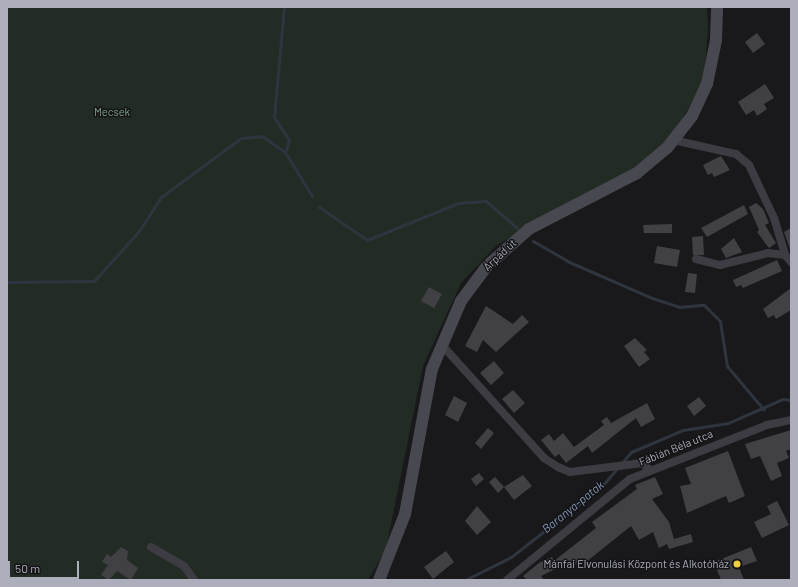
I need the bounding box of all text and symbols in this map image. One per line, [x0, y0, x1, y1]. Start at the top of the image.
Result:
park label: Mecsek [94, 105, 130, 119]
street label: Árpád út [481, 236, 519, 274]
street label: Fábián Béla utca [637, 427, 715, 469]
water label: Baranya-patak [539, 478, 607, 536]
scale bar [10, 553, 81, 579]
place label: Mánfai Elvonulási Központ és Alkotóház [543, 557, 729, 571]
marker: Mánfai Elvonulási Központ és Alkotóház [732, 559, 742, 569]
text: 50 m [15, 561, 40, 575]

